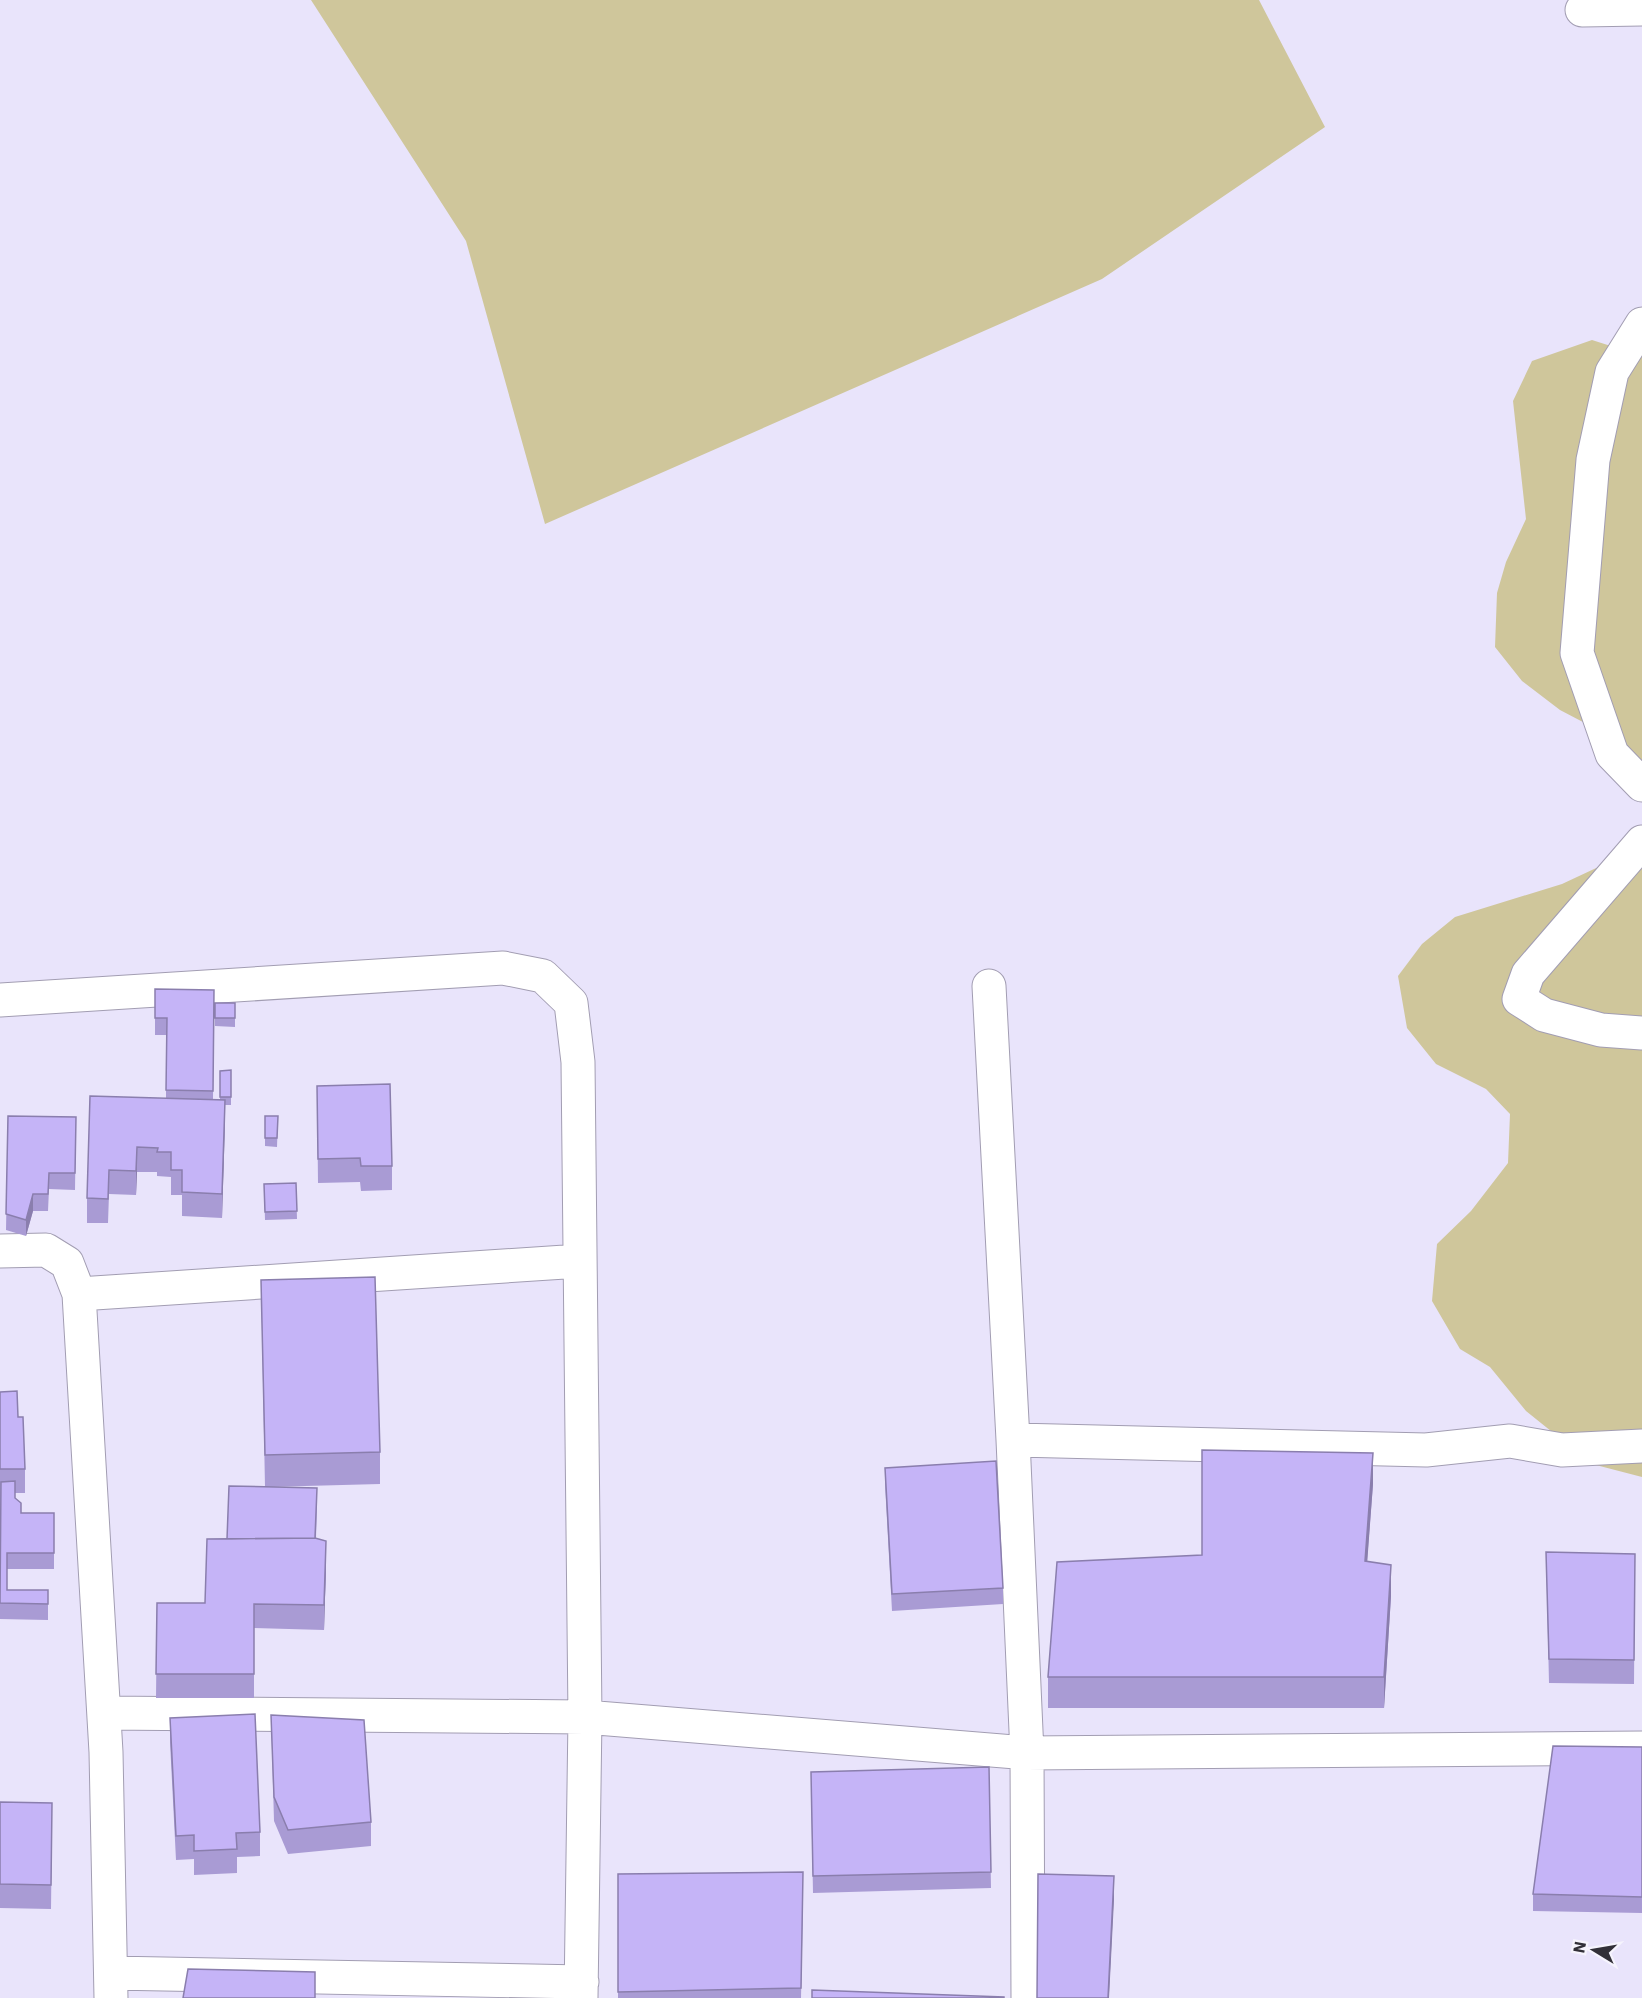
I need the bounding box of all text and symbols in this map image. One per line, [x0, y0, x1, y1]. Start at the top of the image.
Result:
north arrow [1564, 1920, 1624, 1980]
text: N [1568, 1940, 1590, 1955]

